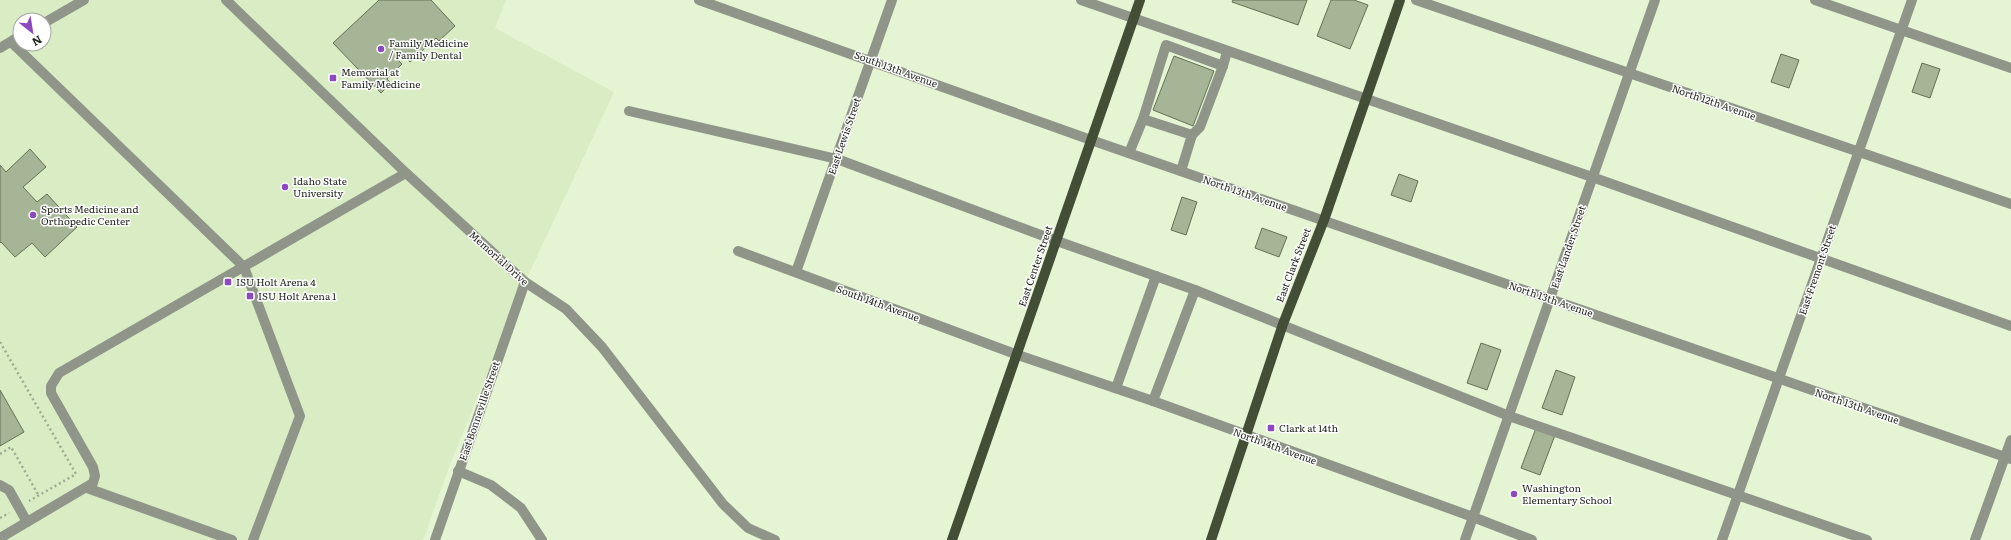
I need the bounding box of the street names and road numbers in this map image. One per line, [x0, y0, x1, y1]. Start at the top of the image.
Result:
street label: South 13th Avenue [852, 46, 940, 91]
street label: North 12th Avenue [1670, 80, 1758, 123]
street label: East Lewis Street [823, 95, 864, 176]
street label: North 13th Avenue [1201, 171, 1289, 214]
street label: East Lander Street [1546, 203, 1589, 290]
street label: East Center Street [1014, 223, 1055, 308]
street label: East Fremont Street [1794, 223, 1839, 317]
street label: East Clark Street [1271, 225, 1314, 304]
street label: Memorial Drive [466, 227, 532, 288]
street label: North 13th Avenue [1507, 277, 1595, 320]
street label: South 14th Avenue [835, 281, 922, 325]
street label: East Bonneville Street [454, 359, 503, 463]
street label: North 13th Avenue [1813, 384, 1901, 427]
street label: North 14th Avenue [1231, 423, 1319, 468]

